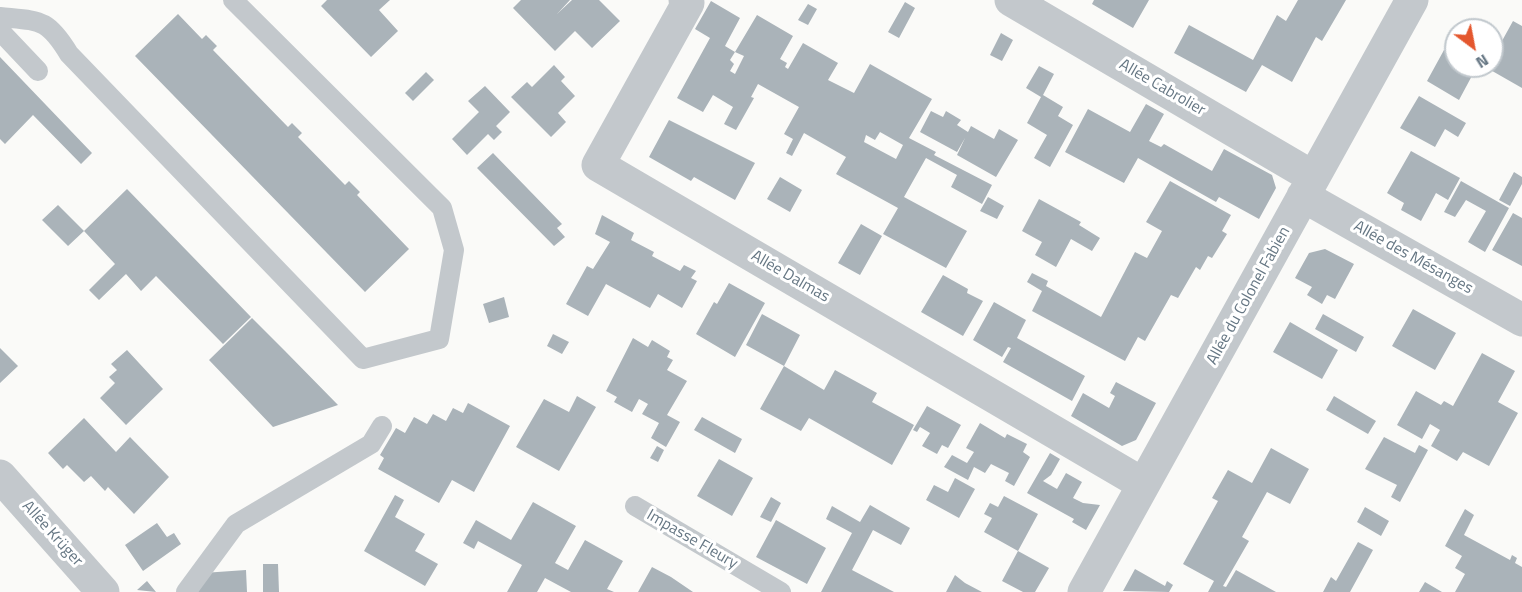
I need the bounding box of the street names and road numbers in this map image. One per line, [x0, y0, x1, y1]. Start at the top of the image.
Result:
street label: Allée Cabrolier [1115, 56, 1209, 120]
street label: Allée des Mésanges [1350, 217, 1476, 299]
street label: Allée du Colonel Fabien [1203, 224, 1295, 368]
street label: Allée Dalmas [747, 247, 833, 307]
street label: Allée Krüger [18, 497, 86, 571]
street label: Impasse Fleury [643, 506, 741, 574]

